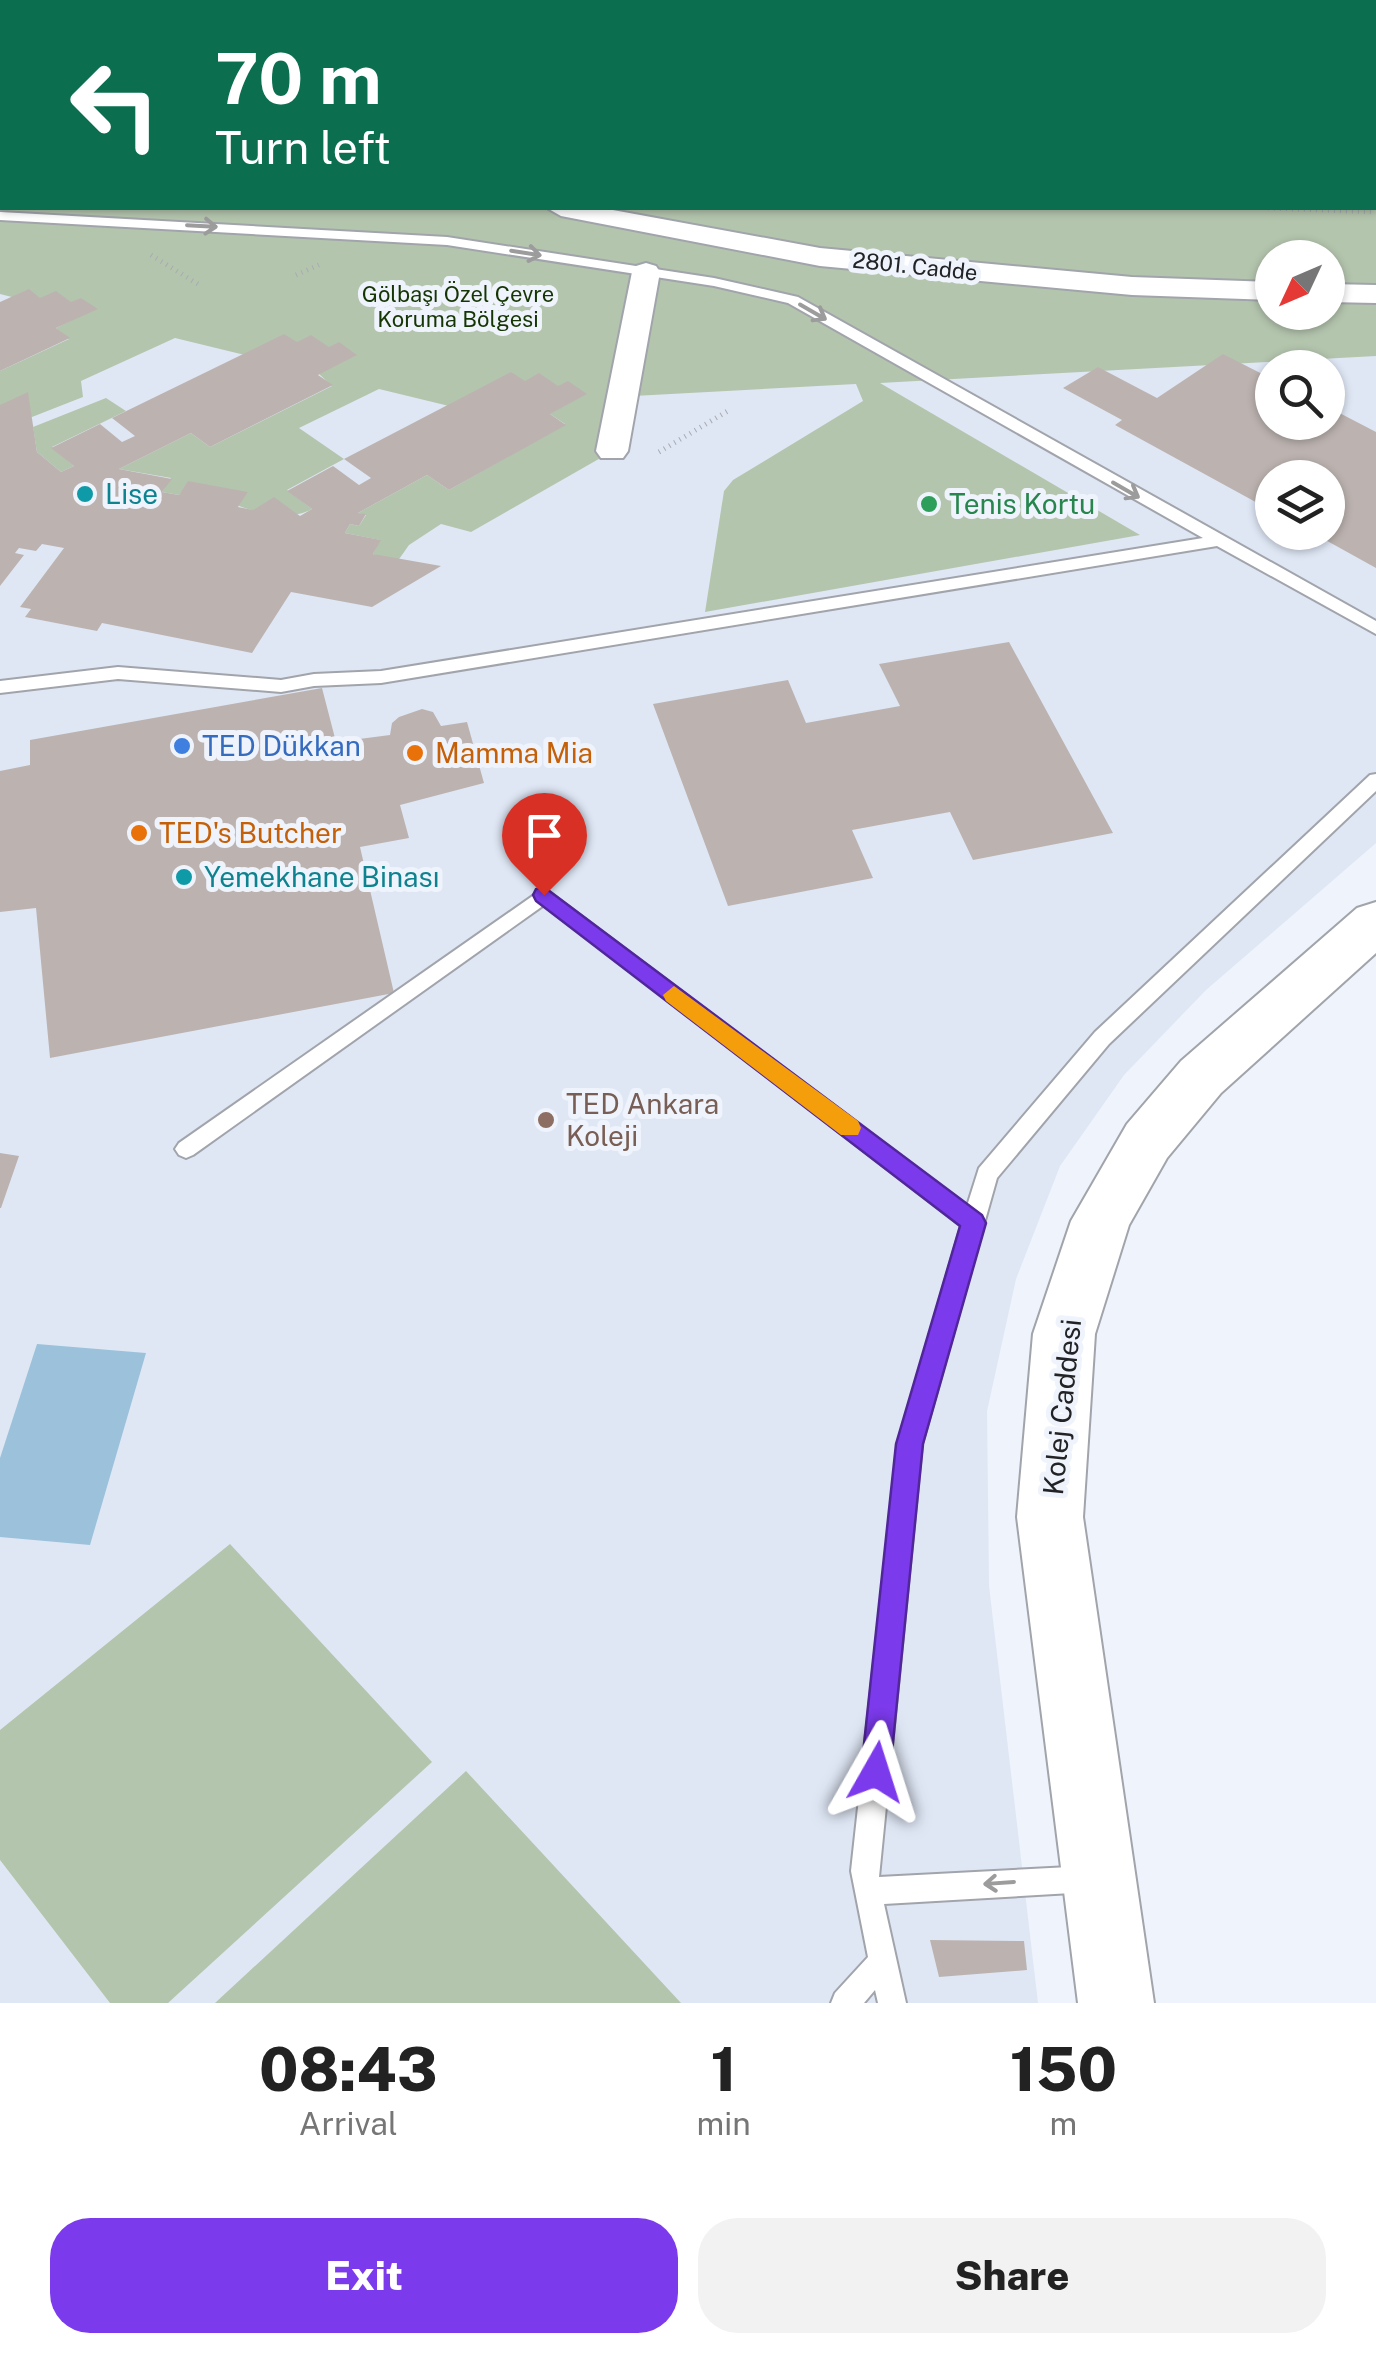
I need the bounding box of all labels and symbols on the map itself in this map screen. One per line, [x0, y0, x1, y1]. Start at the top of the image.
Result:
one-way arrow [186, 217, 218, 236]
north arrow [1255, 240, 1345, 330]
one-way arrow [509, 245, 542, 263]
street label: 2801. Cadde [851, 247, 979, 285]
park label: Gölbaşı Özel Çevre Koruma Bölgesi [362, 280, 554, 332]
one-way arrow [798, 302, 827, 322]
place label: Lise [105, 477, 158, 510]
one-way arrow [1111, 480, 1140, 500]
marker: Lise [74, 483, 96, 505]
place label: Tenis Kortu [949, 487, 1095, 520]
marker: Tenis Kortu [918, 493, 940, 515]
place label: TED Dükkan [202, 729, 361, 762]
marker: TED Dükkan [171, 735, 193, 757]
place label: Mamma Mia [435, 736, 593, 769]
marker: Mamma Mia [404, 742, 426, 764]
pin [502, 793, 587, 896]
place label: TED's Butcher [159, 816, 342, 849]
marker: TED's Butcher [128, 822, 150, 844]
place label: Yemekhane Binası [204, 860, 439, 893]
marker: Yemekhane Binası [173, 866, 195, 888]
place label: TED Ankara Koleji [566, 1087, 719, 1152]
marker: TED Ankara Koleji [535, 1109, 557, 1131]
street label: Kolej Caddesi [1036, 1317, 1087, 1497]
position arrow [824, 1720, 928, 1824]
one-way arrow [983, 1874, 1015, 1893]

